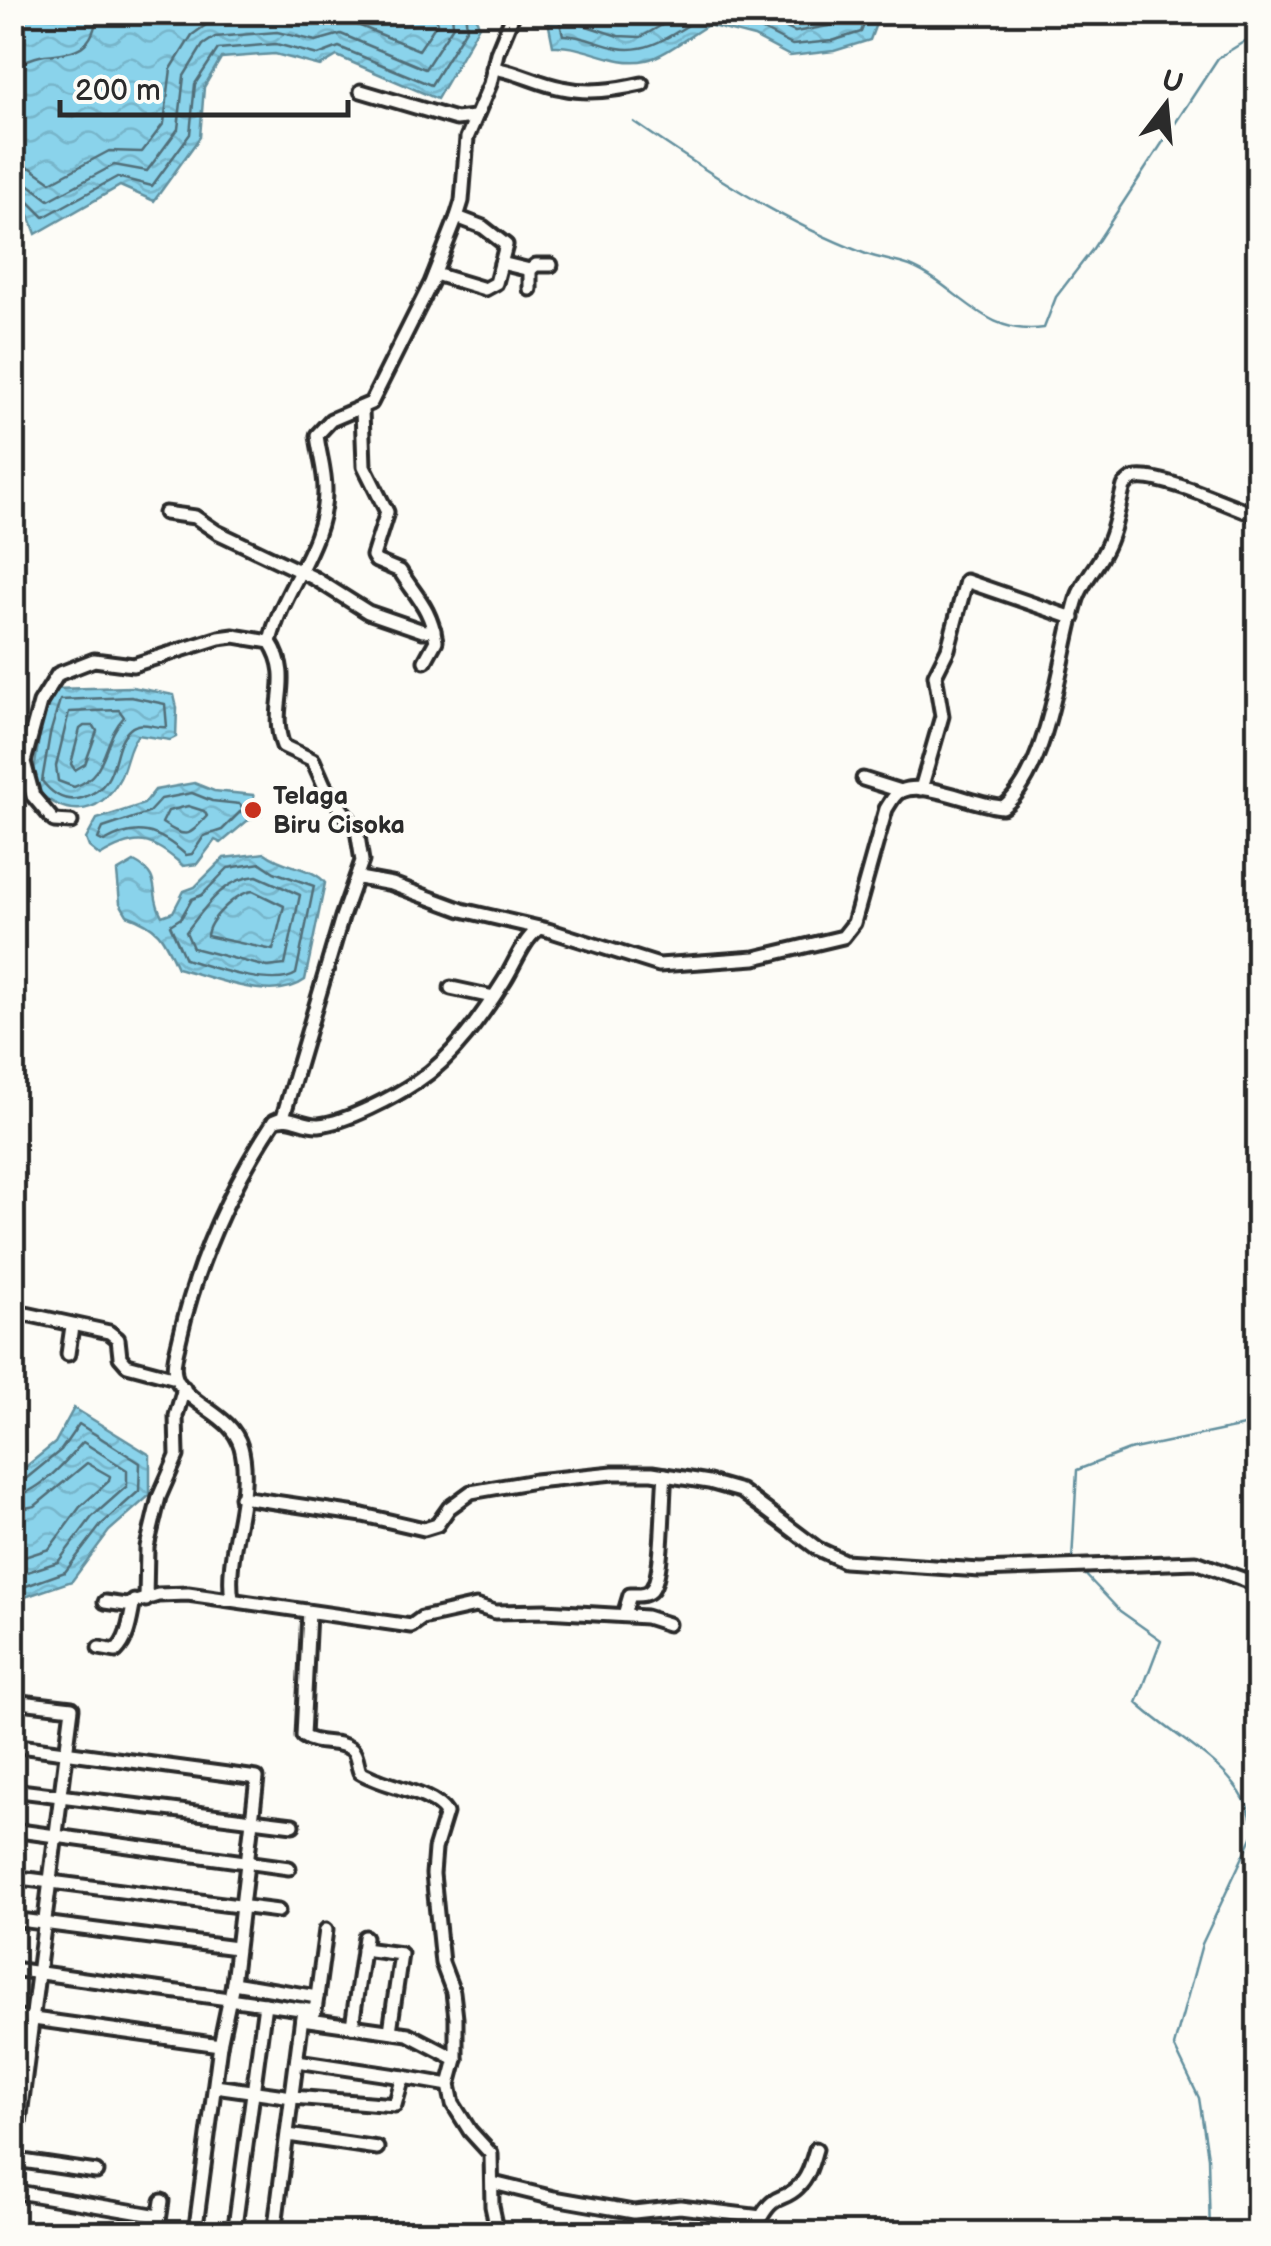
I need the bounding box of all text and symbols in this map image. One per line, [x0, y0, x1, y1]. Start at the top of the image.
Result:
scale bar [60, 55, 348, 117]
north arrow [1116, 55, 1216, 155]
text: U [1158, 64, 1187, 101]
text: 200 m [75, 73, 161, 109]
place label: Telaga Biru Cisoka [273, 781, 405, 841]
marker: Telaga Biru Cisoka [242, 799, 264, 821]

